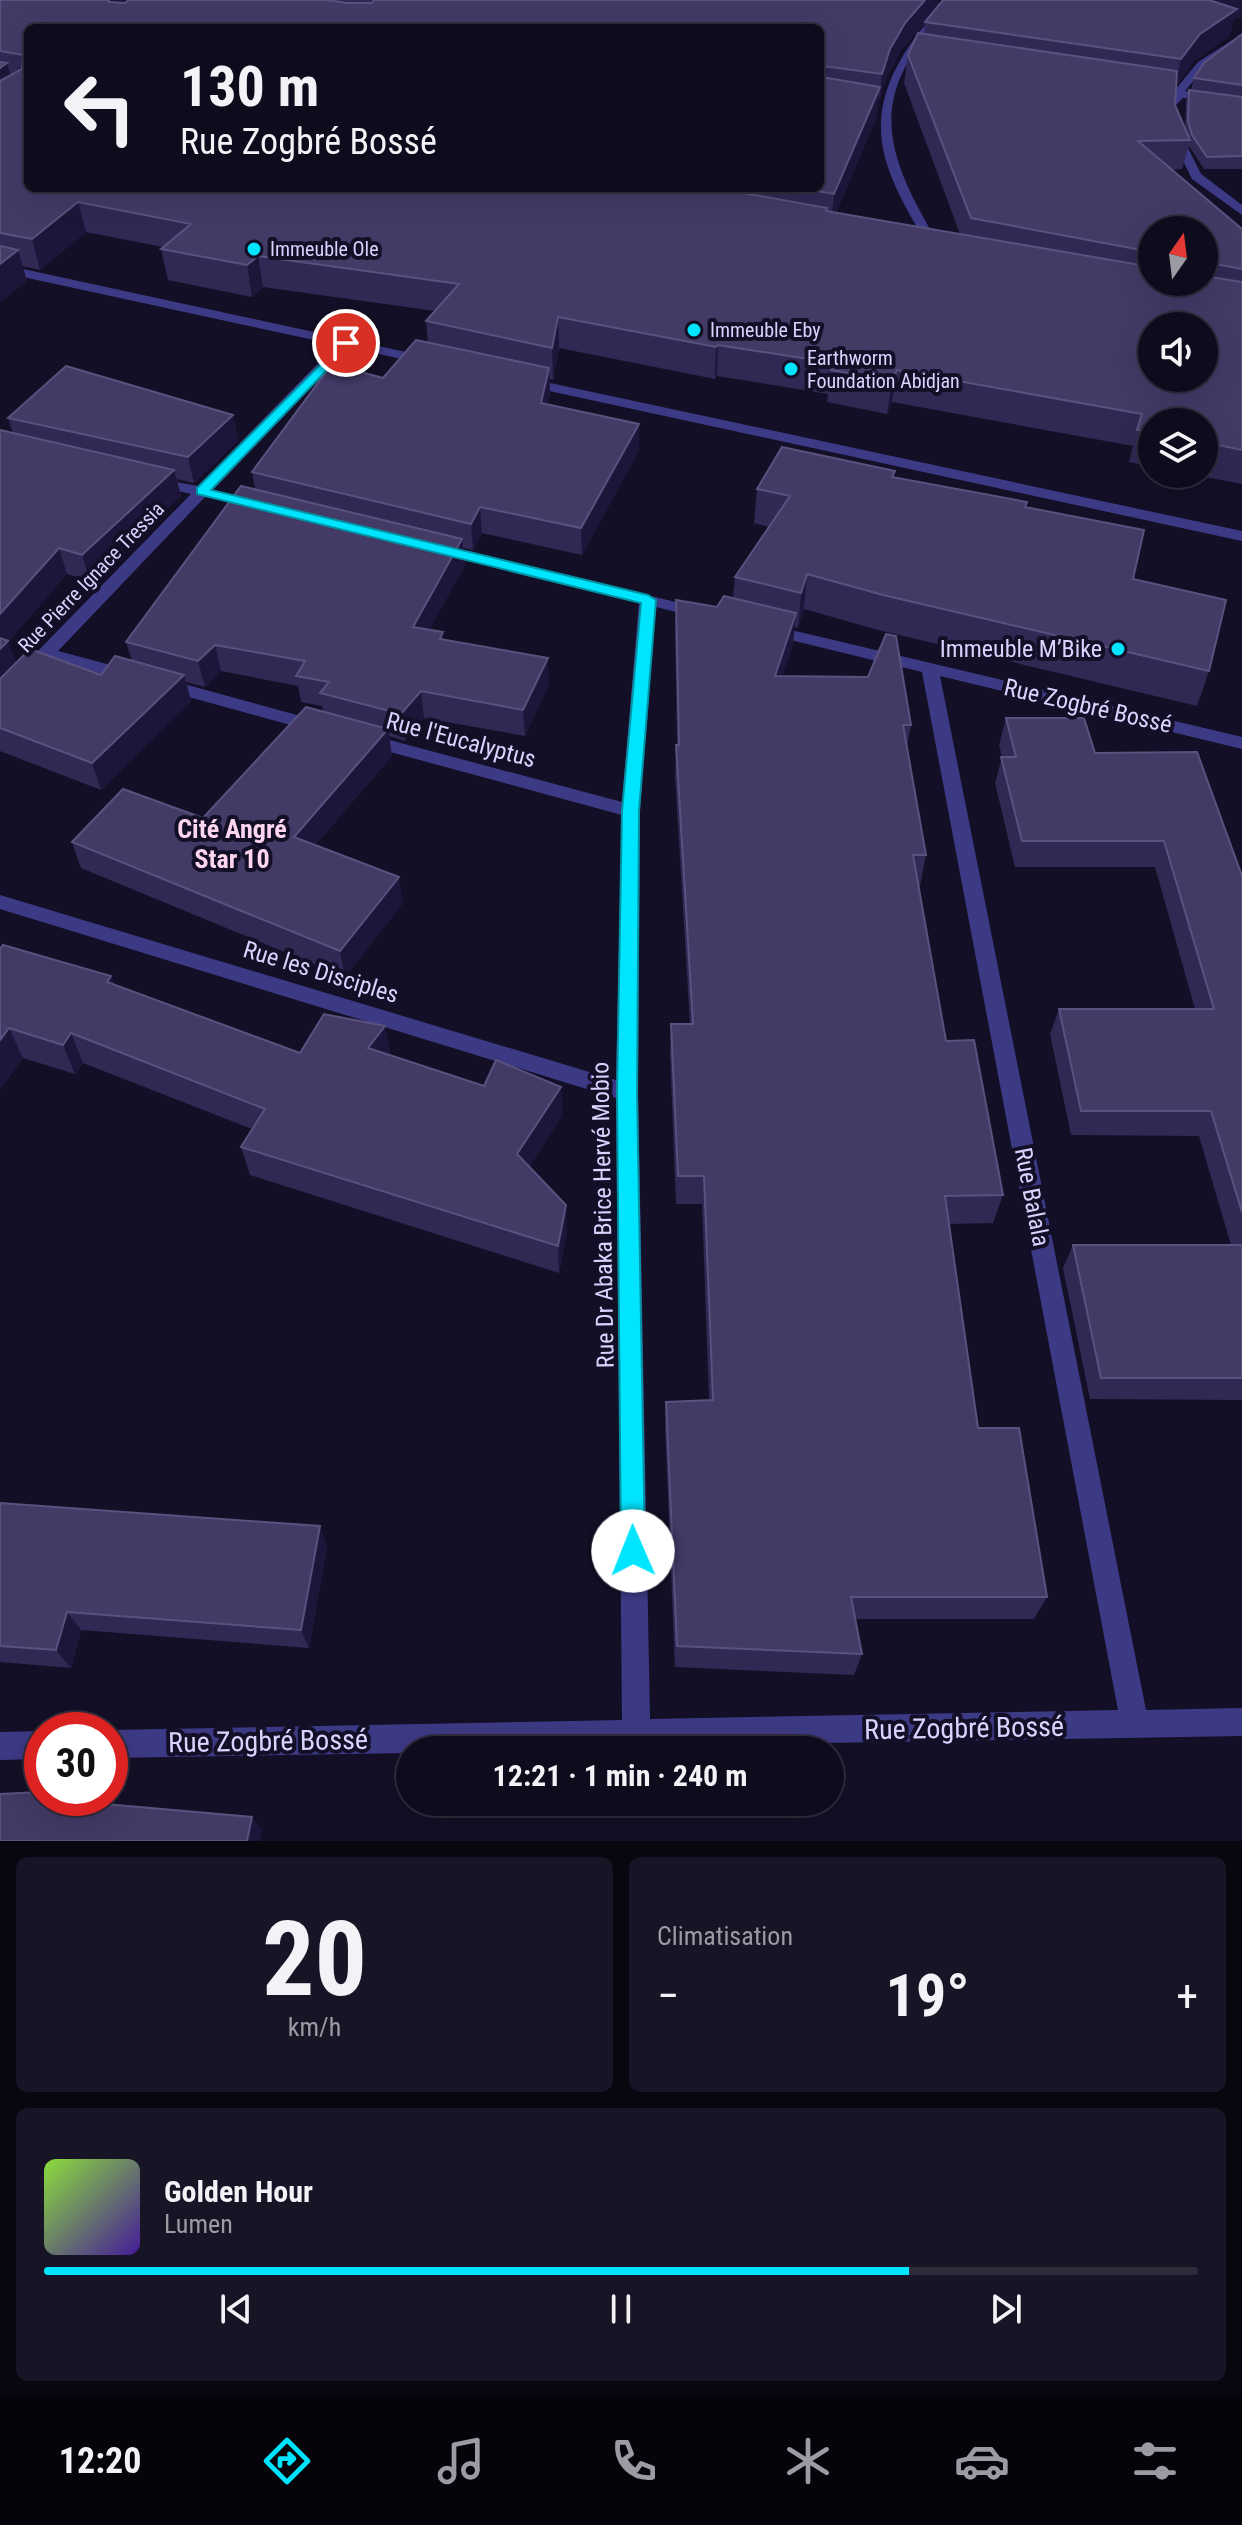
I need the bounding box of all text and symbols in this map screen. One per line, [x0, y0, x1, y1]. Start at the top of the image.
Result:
text: 130 m [180, 54, 319, 120]
icon: left [48, 56, 152, 160]
text: Rue Zogbré Bossé [180, 121, 437, 163]
north arrow [1138, 216, 1218, 296]
map controls [1138, 216, 1218, 488]
place label: Immeuble Ole [270, 237, 379, 261]
marker: Immeuble Ole [245, 240, 263, 258]
pin [312, 309, 380, 377]
button: sound [1138, 312, 1218, 392]
place label: Immeuble Eby [710, 318, 821, 342]
icon: arrive [324, 321, 368, 365]
marker: Immeuble Eby [685, 321, 703, 339]
place label: Earthworm Foundation Abidjan [807, 346, 960, 393]
marker: Earthworm Foundation Abidjan [782, 360, 800, 378]
button: layers [1138, 408, 1218, 488]
street label: Rue Pierre Ignace Tressia [13, 497, 169, 657]
place label: Immeuble M’Bike [940, 635, 1102, 663]
marker: Immeuble M’Bike [1109, 640, 1127, 658]
street label: Rue Zogbré Bossé [1001, 673, 1175, 739]
street label: Rue l'Eucalyptus [383, 707, 539, 773]
district label: Cité Angré Star 10 [177, 814, 287, 874]
street label: Rue les Disciples [240, 935, 402, 1009]
street label: Rue Dr Abaka Brice Hervé Mobio [586, 1062, 620, 1368]
street label: Rue Balala [1009, 1145, 1055, 1249]
position arrow [591, 1509, 675, 1593]
street label: Rue Zogbré Bossé [864, 1710, 1064, 1746]
speed limit sign: 30 [24, 1712, 128, 1816]
street label: Rue Zogbré Bossé [168, 1723, 368, 1759]
text: 12:21 · 1 min · 240 m [493, 1758, 747, 1793]
text: 20 [262, 1899, 367, 2020]
text: Climatisation [657, 1921, 793, 1951]
text: 19° [886, 1960, 970, 2031]
text: − [657, 1970, 679, 2022]
text: + [1176, 1970, 1198, 2022]
text: km/h [288, 2012, 341, 2042]
text: Golden Hour [164, 2174, 313, 2209]
text: Lumen [164, 2209, 233, 2239]
icon: previous [214, 2287, 258, 2331]
icon: pause [599, 2287, 643, 2331]
icon: next [984, 2287, 1028, 2331]
icon: directions [259, 2433, 315, 2489]
icon: music [433, 2433, 489, 2489]
icon: phone [606, 2433, 662, 2489]
icon: climate [780, 2433, 836, 2489]
icon: car [954, 2433, 1010, 2489]
icon: filters [1127, 2433, 1183, 2489]
text: 12:20 [59, 2440, 141, 2482]

